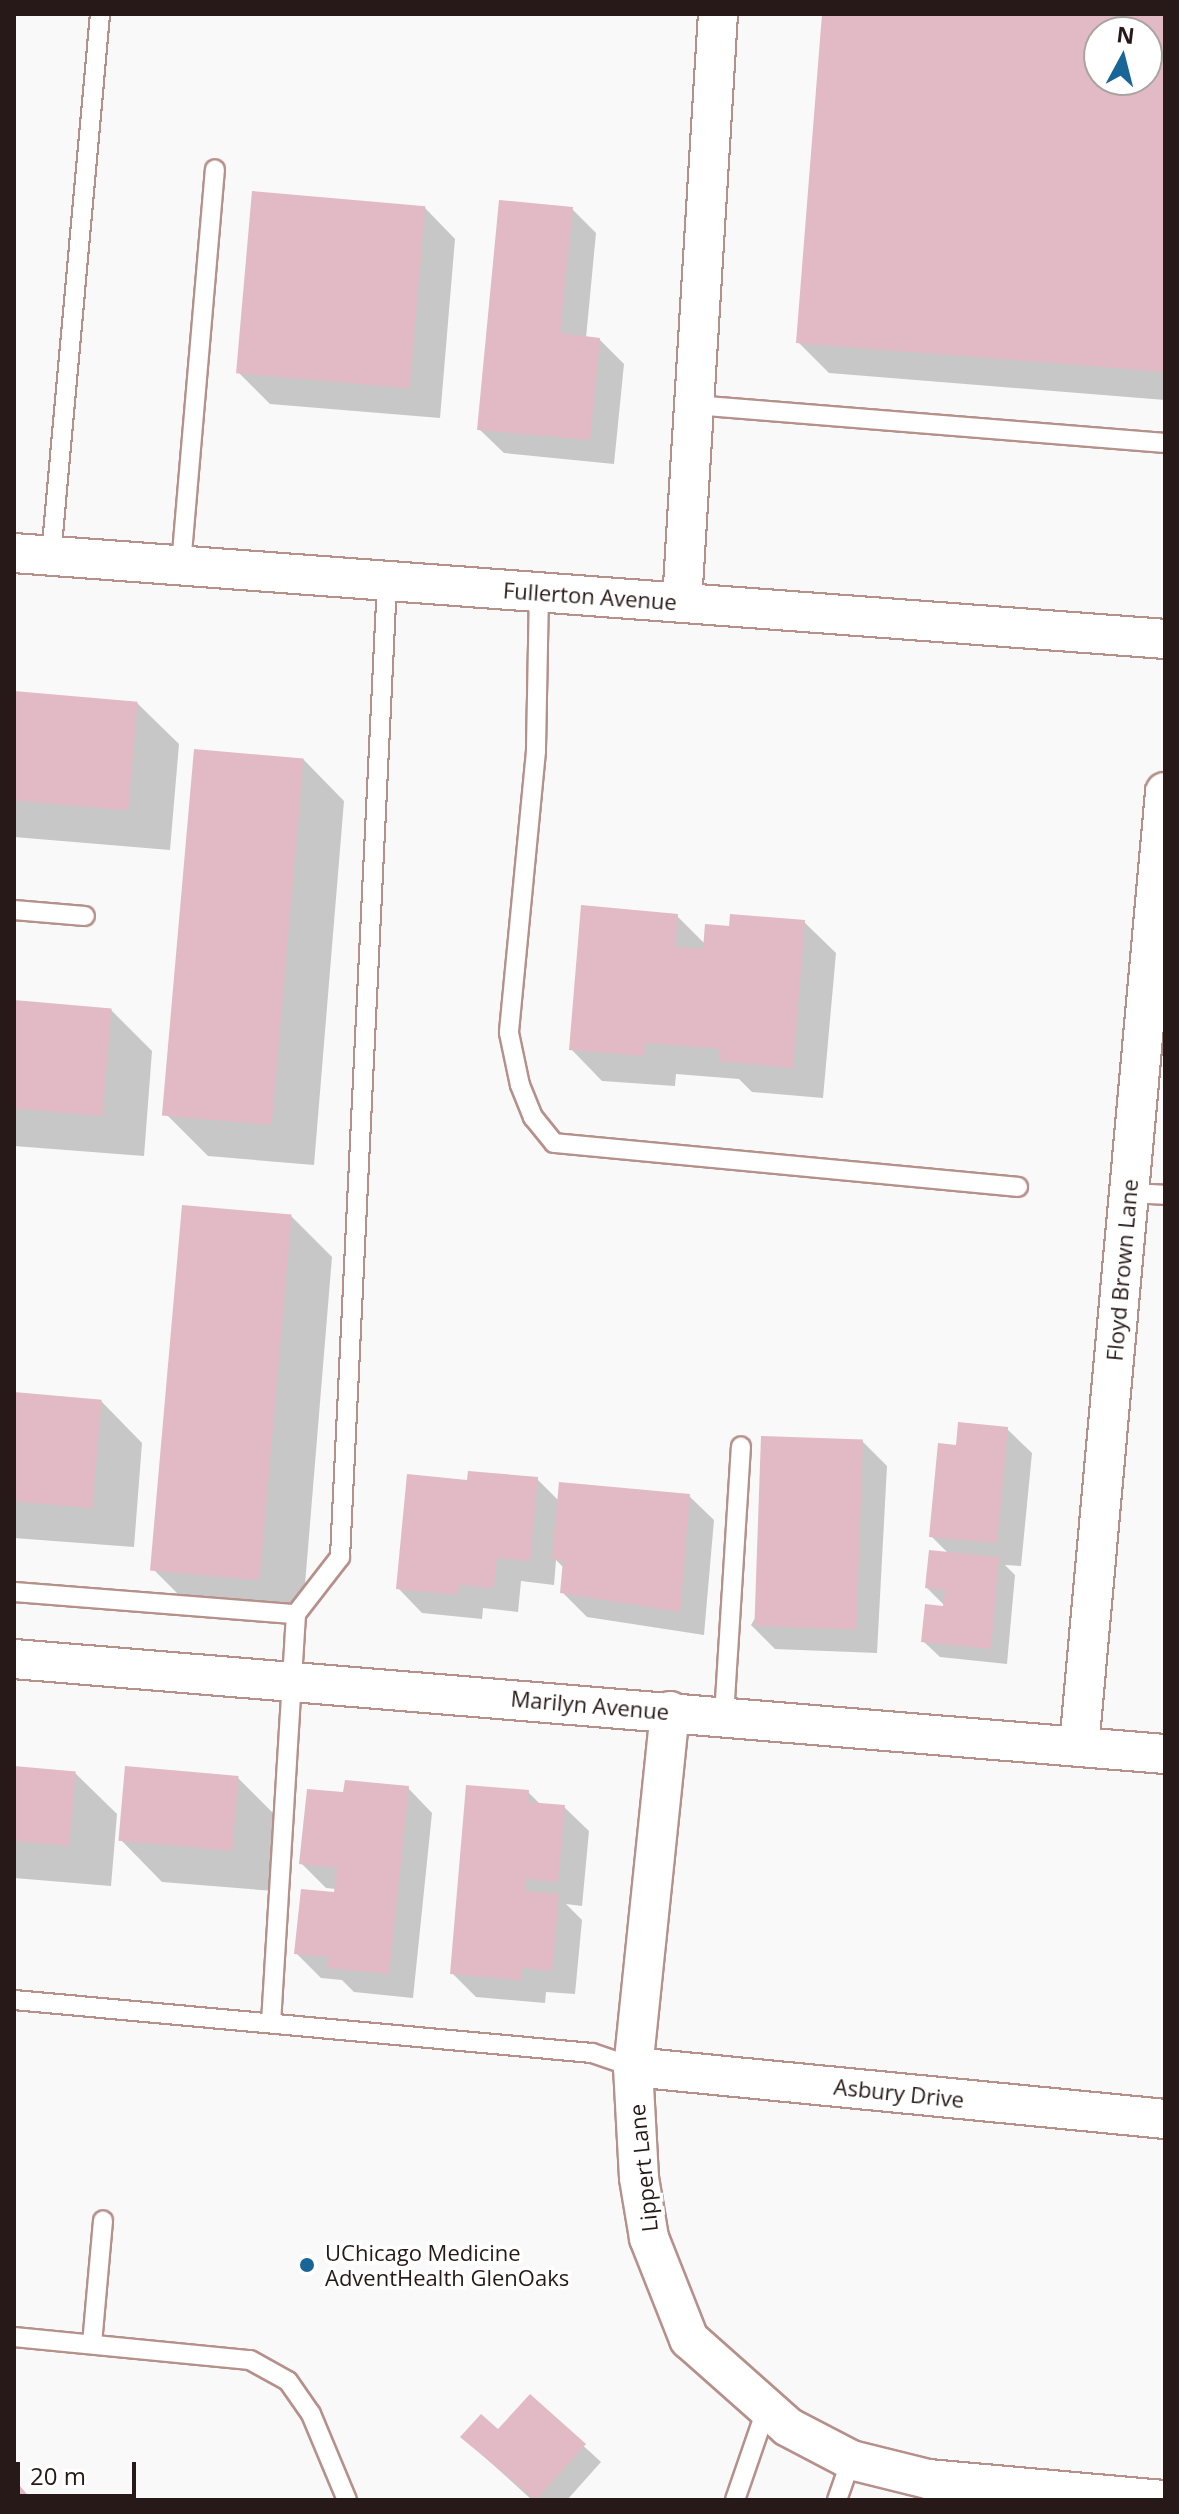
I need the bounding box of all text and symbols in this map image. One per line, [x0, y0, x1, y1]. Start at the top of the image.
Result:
north arrow [1083, 16, 1163, 96]
text: N [1115, 18, 1136, 50]
street label: Fullerton Avenue [502, 577, 678, 615]
street label: Floyd Brown Lane [1101, 1178, 1143, 1362]
street label: Marilyn Avenue [510, 1685, 670, 1725]
street label: Asbury Drive [833, 2073, 965, 2113]
street label: Lippert Lane [623, 2103, 663, 2233]
place label: UChicago Medicine AdventHealth GlenOaks [325, 2239, 569, 2290]
marker: UChicago Medicine AdventHealth GlenOaks [296, 2254, 318, 2276]
scale bar [20, 2446, 140, 2496]
text: 20 m [30, 2459, 86, 2492]

